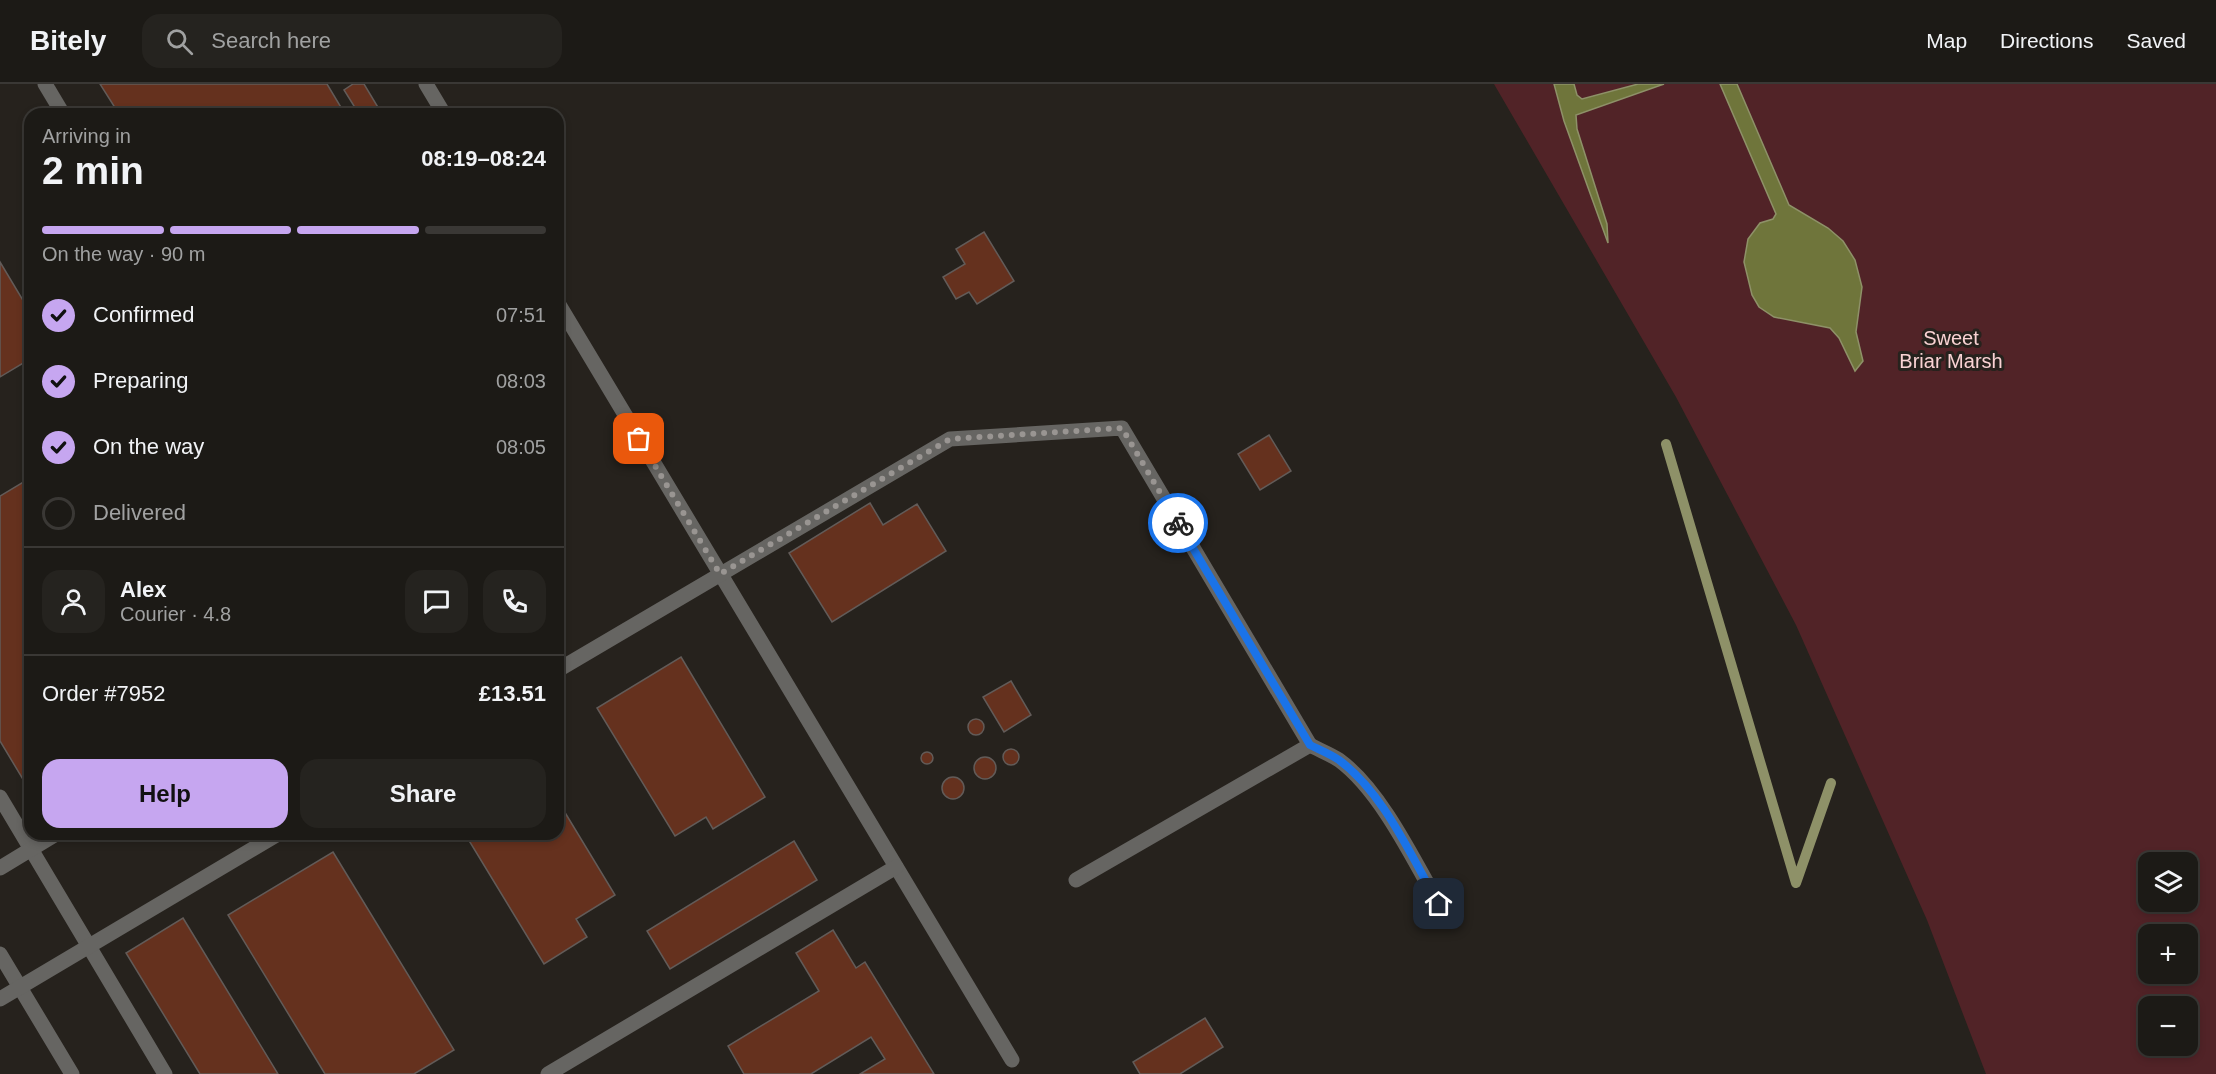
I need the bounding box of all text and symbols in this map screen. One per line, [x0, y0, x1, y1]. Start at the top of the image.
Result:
search box [142, 14, 562, 68]
text: Bitely [30, 25, 106, 56]
icon: search [163, 25, 196, 58]
text: Search here [211, 28, 331, 53]
text: Map [1926, 29, 1967, 52]
text: Directions [2000, 29, 2093, 52]
text: Saved [2126, 29, 2186, 52]
text: Arriving in [42, 125, 131, 147]
text: 08:19–08:24 [421, 146, 546, 171]
text: 2 min [42, 149, 144, 192]
text: On the way · 90 m [42, 243, 205, 265]
icon: check [42, 299, 75, 332]
text: Confirmed [93, 302, 194, 327]
text: 07:51 [496, 304, 546, 326]
park label: Sweet Briar Marsh [1899, 327, 2003, 372]
icon: check [42, 365, 75, 398]
text: Preparing [93, 368, 188, 393]
text: 08:03 [496, 370, 546, 392]
pin [613, 413, 664, 464]
icon: bag [622, 422, 655, 455]
icon: check [42, 431, 75, 464]
text: On the way [93, 434, 204, 459]
text: 08:05 [496, 436, 546, 458]
courier [1148, 493, 1208, 553]
text: Delivered [93, 500, 186, 525]
icon: bike [1162, 507, 1195, 540]
button: person [42, 570, 105, 633]
button: chat [405, 570, 468, 633]
button: phone [483, 570, 546, 633]
text: Alex [120, 577, 166, 602]
text: Courier · 4.8 [120, 603, 231, 625]
text: Order #7952 [42, 681, 166, 706]
text: £13.51 [479, 681, 546, 706]
button: Help [42, 759, 288, 828]
button: Share [300, 759, 546, 828]
map controls [2138, 852, 2198, 1056]
button: layers [2138, 852, 2198, 912]
pin [1413, 878, 1464, 929]
icon: home [1422, 887, 1455, 920]
button: + [2138, 924, 2198, 984]
button: − [2138, 996, 2198, 1056]

